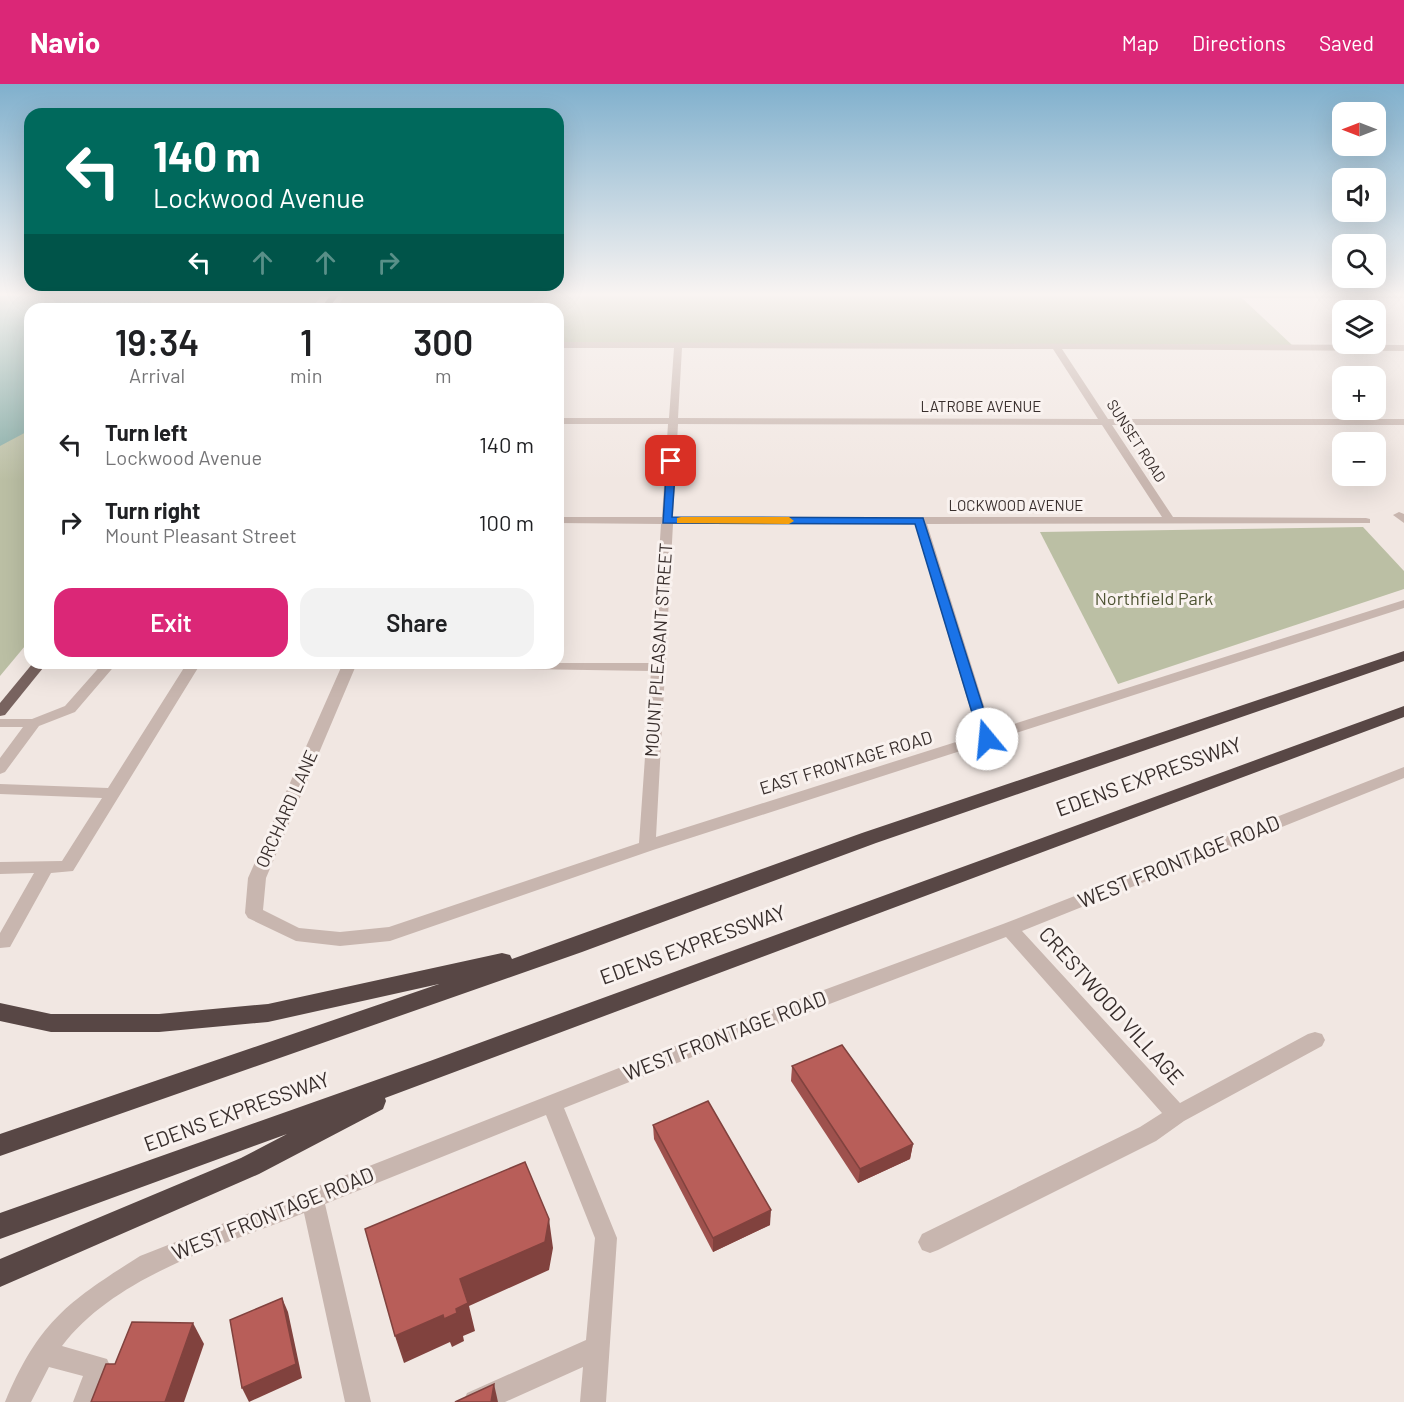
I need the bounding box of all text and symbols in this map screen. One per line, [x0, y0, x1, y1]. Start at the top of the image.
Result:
text: Navio [30, 25, 100, 59]
text: Map [1122, 30, 1159, 55]
text: Directions [1192, 30, 1286, 55]
text: Saved [1319, 30, 1374, 55]
north arrow [1332, 102, 1386, 156]
map controls [1332, 102, 1386, 486]
text: 140 m [153, 130, 261, 180]
icon: left [54, 132, 132, 210]
button: sound [1332, 168, 1386, 222]
text: Lockwood Avenue [153, 181, 365, 213]
button: search [1332, 234, 1386, 288]
icon: left [183, 246, 216, 279]
icon: ahead [246, 246, 279, 279]
icon: ahead [309, 246, 342, 279]
icon: right [372, 246, 405, 279]
button: layers [1332, 300, 1386, 354]
text: 19:34 [115, 320, 199, 363]
text: 1 [300, 320, 313, 363]
text: 300 [413, 320, 473, 363]
text: Arrival [129, 363, 185, 387]
text: min [290, 363, 323, 387]
text: m [435, 363, 452, 387]
button: + [1332, 366, 1386, 420]
street label: SUNSET ROAD [1103, 396, 1170, 485]
street label: LATROBE AVENUE [921, 397, 1041, 415]
text: Turn left [105, 419, 188, 445]
icon: left [54, 428, 87, 461]
text: 140 m [479, 431, 534, 457]
button: − [1332, 432, 1386, 486]
pin [645, 435, 696, 486]
icon: arrive [654, 444, 687, 477]
text: Lockwood Avenue [105, 445, 262, 469]
street label: LOCKWOOD AVENUE [949, 496, 1083, 514]
text: Turn right [105, 497, 200, 523]
icon: right [54, 506, 87, 539]
text: 100 m [479, 509, 534, 535]
text: Mount Pleasant Street [105, 523, 297, 547]
street label: MOUNT PLEASANT STREET [640, 542, 676, 758]
park label: Northfield Park [1095, 587, 1213, 609]
button: Exit [54, 588, 288, 657]
button: Share [300, 588, 534, 657]
position arrow [955, 707, 1019, 771]
street label: EAST FRONTAGE ROAD [757, 725, 935, 799]
street label: EDENS EXPRESSWAY [1052, 730, 1245, 821]
street label: ORCHARD LANE [250, 746, 322, 871]
street label: WEST FRONTAGE ROAD [1074, 809, 1283, 913]
street label: EDENS EXPRESSWAY [596, 898, 789, 989]
street label: CRESTWOOD VILLAGE [1035, 921, 1190, 1089]
street label: WEST FRONTAGE ROAD [619, 984, 830, 1085]
street label: EDENS EXPRESSWAY [140, 1065, 333, 1156]
street label: WEST FRONTAGE ROAD [168, 1161, 377, 1265]

